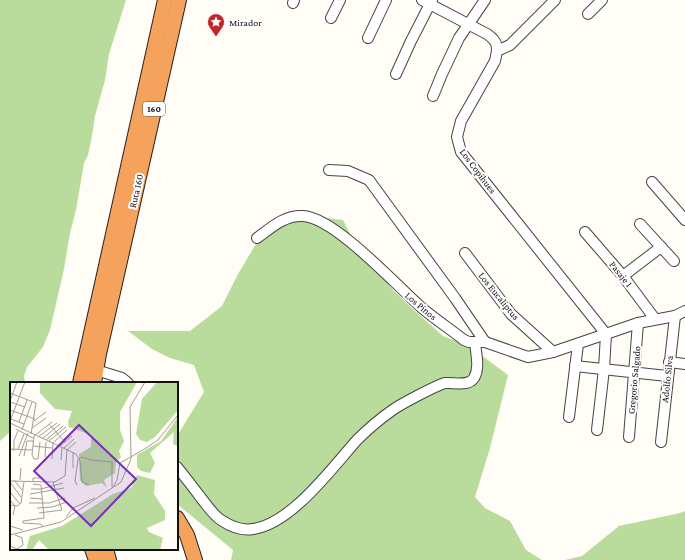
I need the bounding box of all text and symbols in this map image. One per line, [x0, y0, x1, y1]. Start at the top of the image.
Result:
place icon: Mirador [206, 12, 226, 37]
place label: Mirador [229, 17, 262, 28]
road number: 160 [143, 102, 165, 116]
street label: Los Copihues [458, 146, 499, 196]
street label: Ruta 160 [127, 173, 145, 209]
street label: Pasaje 1 [606, 259, 635, 290]
street label: Los Eucaliptus [476, 270, 522, 322]
street label: Los Pinos [403, 290, 439, 322]
street label: Gregorio Salgado [626, 345, 642, 415]
street label: Adolfo Silva [659, 355, 675, 403]
inset map [10, 382, 178, 550]

